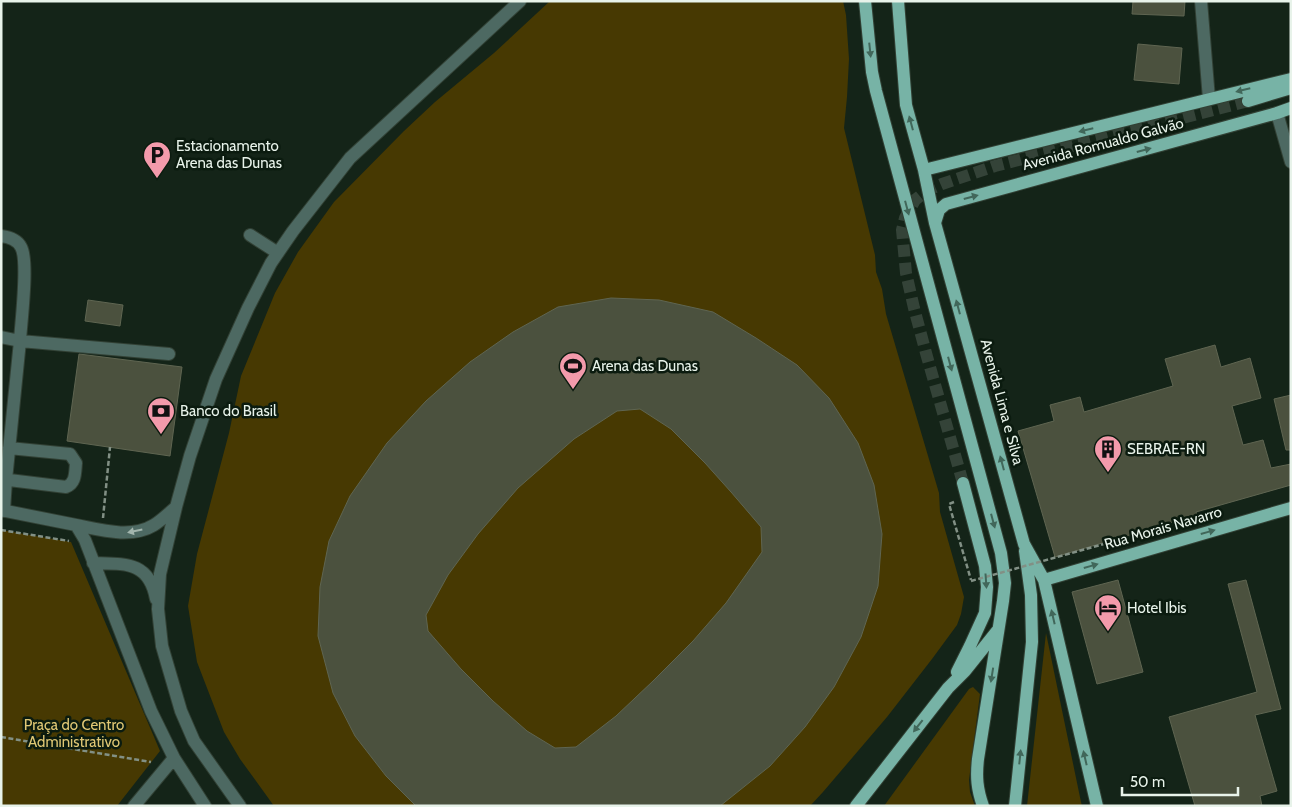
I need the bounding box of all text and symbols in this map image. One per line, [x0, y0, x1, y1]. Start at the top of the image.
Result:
one-way arrow [866, 42, 874, 58]
one-way arrow [1236, 87, 1251, 95]
street label: Avenida Romualdo Galvão [1020, 114, 1186, 174]
one-way arrow [907, 116, 915, 131]
one-way arrow [1078, 126, 1093, 134]
place label: Estacionamento Arena das Dunas [176, 137, 282, 172]
parking icon: Estacionamento Arena das Dunas [142, 140, 172, 179]
one-way arrow [1137, 145, 1152, 153]
one-way arrow [963, 193, 978, 201]
one-way arrow [904, 200, 912, 215]
one-way arrow [954, 299, 962, 314]
street label: Avenida Lima e Silva [977, 337, 1028, 468]
sports icon: Arena das Dunas [558, 351, 588, 390]
place label: Arena das Dunas [592, 357, 698, 375]
one-way arrow [946, 357, 954, 372]
bank icon: Banco do Brasil [146, 396, 176, 435]
place label: Banco do Brasil [180, 402, 277, 420]
building icon: SEBRAE-RN [1093, 434, 1123, 473]
place label: SEBRAE-RN [1127, 440, 1205, 458]
one-way arrow [997, 456, 1005, 471]
street label: Rua Morais Navarro [1102, 503, 1224, 553]
one-way arrow [989, 514, 997, 529]
one-way arrow [126, 527, 142, 535]
one-way arrow [1200, 528, 1216, 536]
one-way arrow [1083, 562, 1098, 570]
one-way arrow [983, 574, 991, 590]
hotel icon: Hotel Ibis [1093, 593, 1123, 632]
place label: Hotel Ibis [1127, 599, 1187, 617]
one-way arrow [1048, 609, 1056, 625]
one-way arrow [987, 668, 995, 684]
park label: Praça do Centro Administrativo [24, 716, 124, 751]
one-way arrow [913, 719, 924, 732]
one-way arrow [1016, 749, 1024, 765]
one-way arrow [1081, 751, 1089, 766]
scale bar [1122, 764, 1238, 796]
text: 50 m [1130, 773, 1165, 791]

